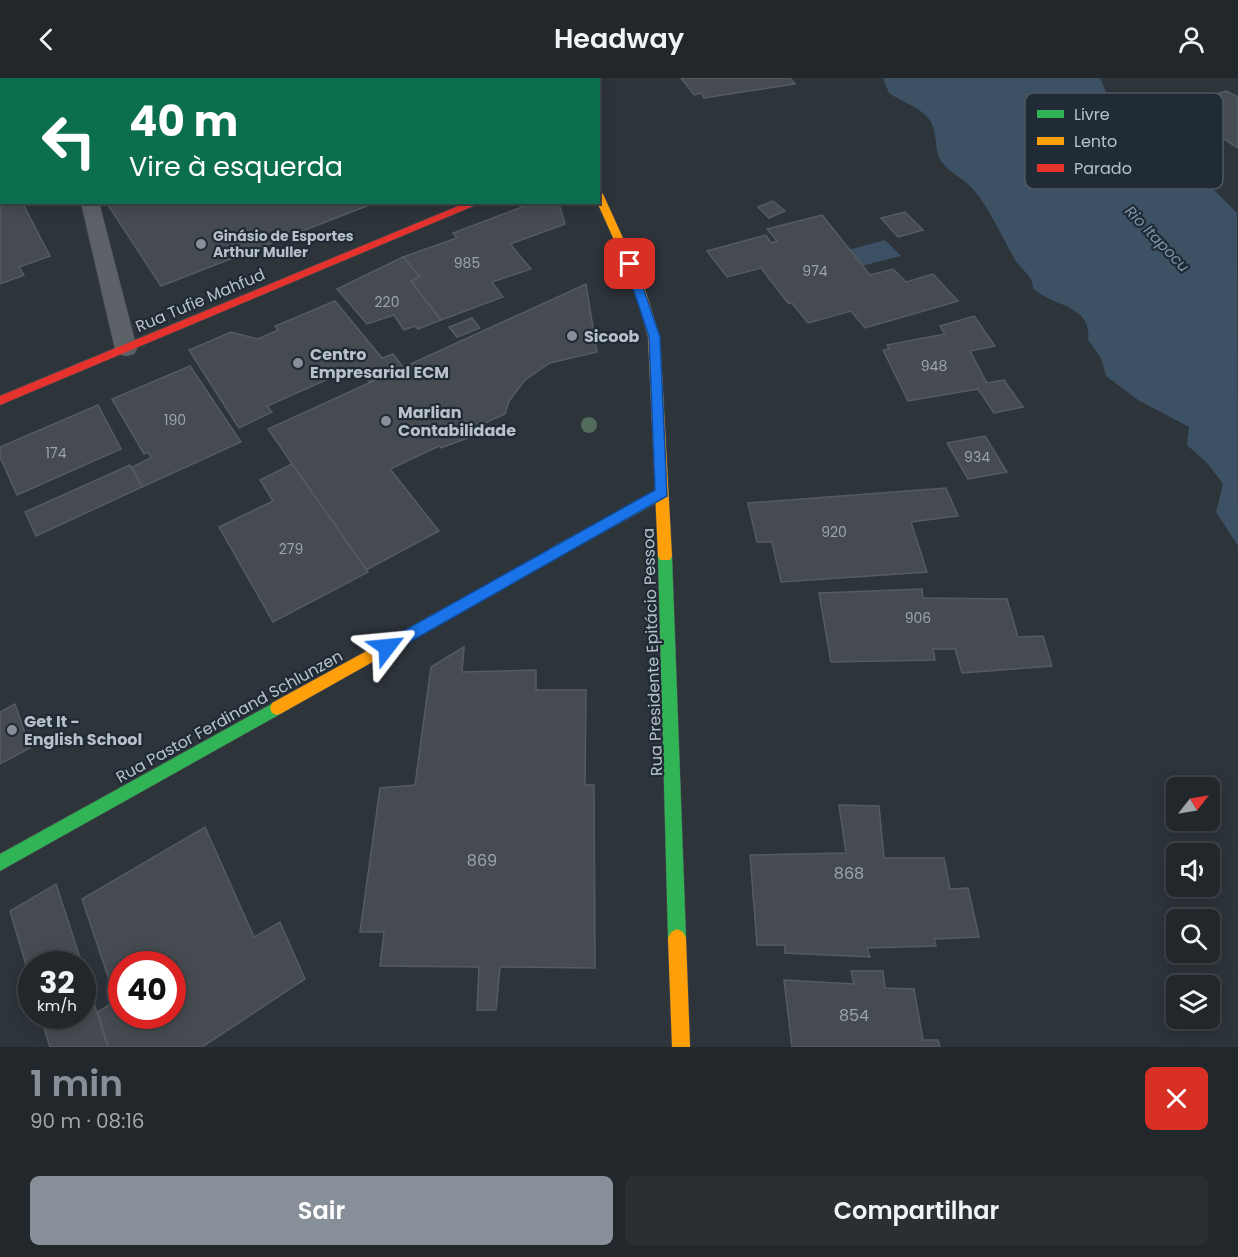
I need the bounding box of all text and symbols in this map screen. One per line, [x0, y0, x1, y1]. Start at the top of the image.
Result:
text: Headway [554, 20, 684, 57]
icon: back [30, 23, 63, 56]
icon: person [1175, 23, 1208, 56]
text: 40 m [129, 92, 238, 151]
legend [1025, 93, 1223, 189]
icon: left [30, 102, 108, 180]
text: Livre [1074, 103, 1110, 126]
text: Lento [1074, 130, 1117, 153]
text: Vire à esquerda [129, 148, 343, 185]
text: Parado [1074, 157, 1132, 180]
water label: Rio Itapocu [1120, 201, 1195, 277]
place label: Ginásio de Esportes Arthur Muller [213, 226, 354, 262]
marker: Ginásio de Esportes Arthur Muller [194, 237, 208, 251]
pin [604, 238, 655, 289]
icon: arrive [613, 247, 646, 280]
house number: 985 [454, 253, 480, 273]
house number: 974 [802, 261, 828, 281]
street label: Rua Tufie Mahfud [132, 263, 268, 338]
house number: 220 [375, 292, 399, 312]
place label: Sicoob [584, 325, 640, 348]
marker: Sicoob [565, 329, 579, 343]
place label: Centro Empresarial ECM [310, 343, 449, 384]
marker: Centro Empresarial ECM [291, 356, 305, 370]
house number: 948 [921, 356, 947, 376]
place label: Marlian Contabilidade [398, 401, 516, 442]
house number: 190 [164, 410, 186, 430]
marker: Marlian Contabilidade [379, 414, 393, 428]
house number: 174 [46, 443, 67, 463]
house number: 934 [964, 447, 990, 467]
house number: 920 [821, 522, 847, 542]
street label: Rua Presidente Epitácio Pessoa [637, 528, 668, 776]
house number: 279 [279, 539, 303, 559]
house number: 906 [905, 608, 931, 628]
position arrow [355, 615, 419, 679]
street label: Rua Pastor Ferdinand Schlunzen [112, 644, 347, 789]
place label: Get It - English School [24, 710, 142, 751]
marker: Get It - English School [5, 723, 19, 737]
north arrow [1166, 777, 1220, 831]
map controls [1166, 777, 1220, 1029]
button: sound [1166, 843, 1220, 897]
house number: 869 [467, 849, 497, 872]
house number: 868 [834, 862, 864, 885]
button: search [1166, 909, 1220, 963]
speed limit sign: 40 [108, 951, 186, 1029]
text: 32 [39, 961, 75, 1004]
button: layers [1166, 975, 1220, 1029]
text: km/h [37, 995, 77, 1016]
house number: 854 [839, 1004, 869, 1027]
text: 1 min [30, 1058, 123, 1109]
button: close [1145, 1067, 1208, 1130]
text: 90 m · 08:16 [30, 1107, 145, 1135]
button: Sair [30, 1176, 613, 1245]
button: Compartilhar [625, 1176, 1208, 1245]

